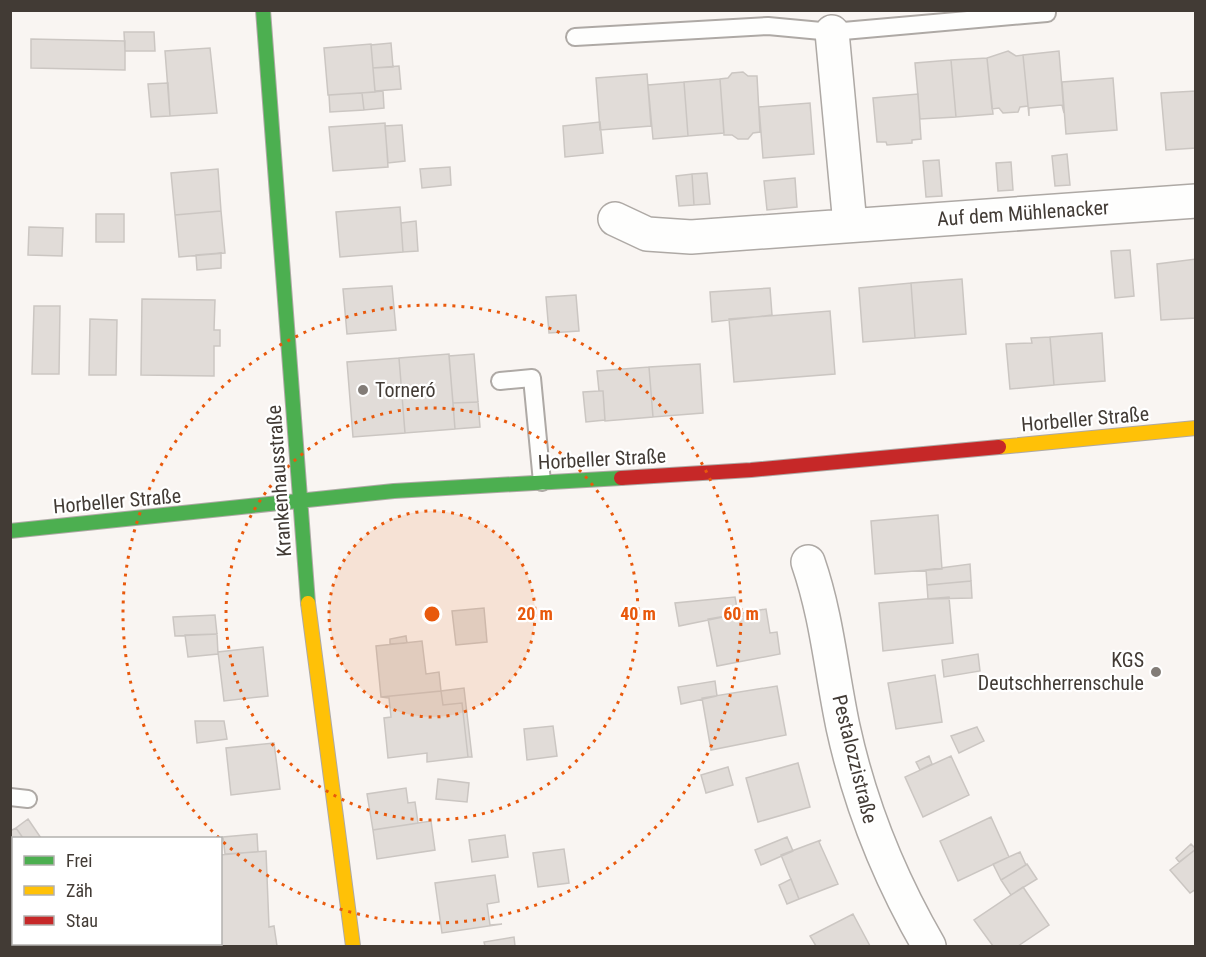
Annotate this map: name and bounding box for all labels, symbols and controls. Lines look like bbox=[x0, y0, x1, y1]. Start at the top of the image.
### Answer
street label: Auf dem Mühlenacker bbox=[936, 195, 1110, 231]
place label: Torneró bbox=[375, 378, 436, 402]
marker: Torneró bbox=[356, 383, 370, 397]
street label: Horbeller Straße bbox=[1020, 401, 1150, 437]
street label: Krankenhausstraße bbox=[262, 404, 296, 558]
street label: Horbeller Straße bbox=[537, 444, 667, 474]
street label: Horbeller Straße bbox=[52, 483, 182, 519]
text: 20 m bbox=[517, 603, 553, 624]
text: 40 m bbox=[620, 603, 656, 624]
text: 60 m bbox=[723, 603, 759, 624]
centre of rings bbox=[422, 604, 442, 624]
place label: KGS Deutschherrenschule bbox=[978, 648, 1144, 695]
marker: KGS Deutschherrenschule bbox=[1149, 665, 1163, 679]
street label: Pestalozzistraße bbox=[827, 692, 883, 826]
legend bbox=[12, 837, 222, 945]
text: Frei bbox=[66, 850, 92, 871]
text: Zäh bbox=[66, 880, 93, 901]
text: Stau bbox=[66, 910, 98, 931]

